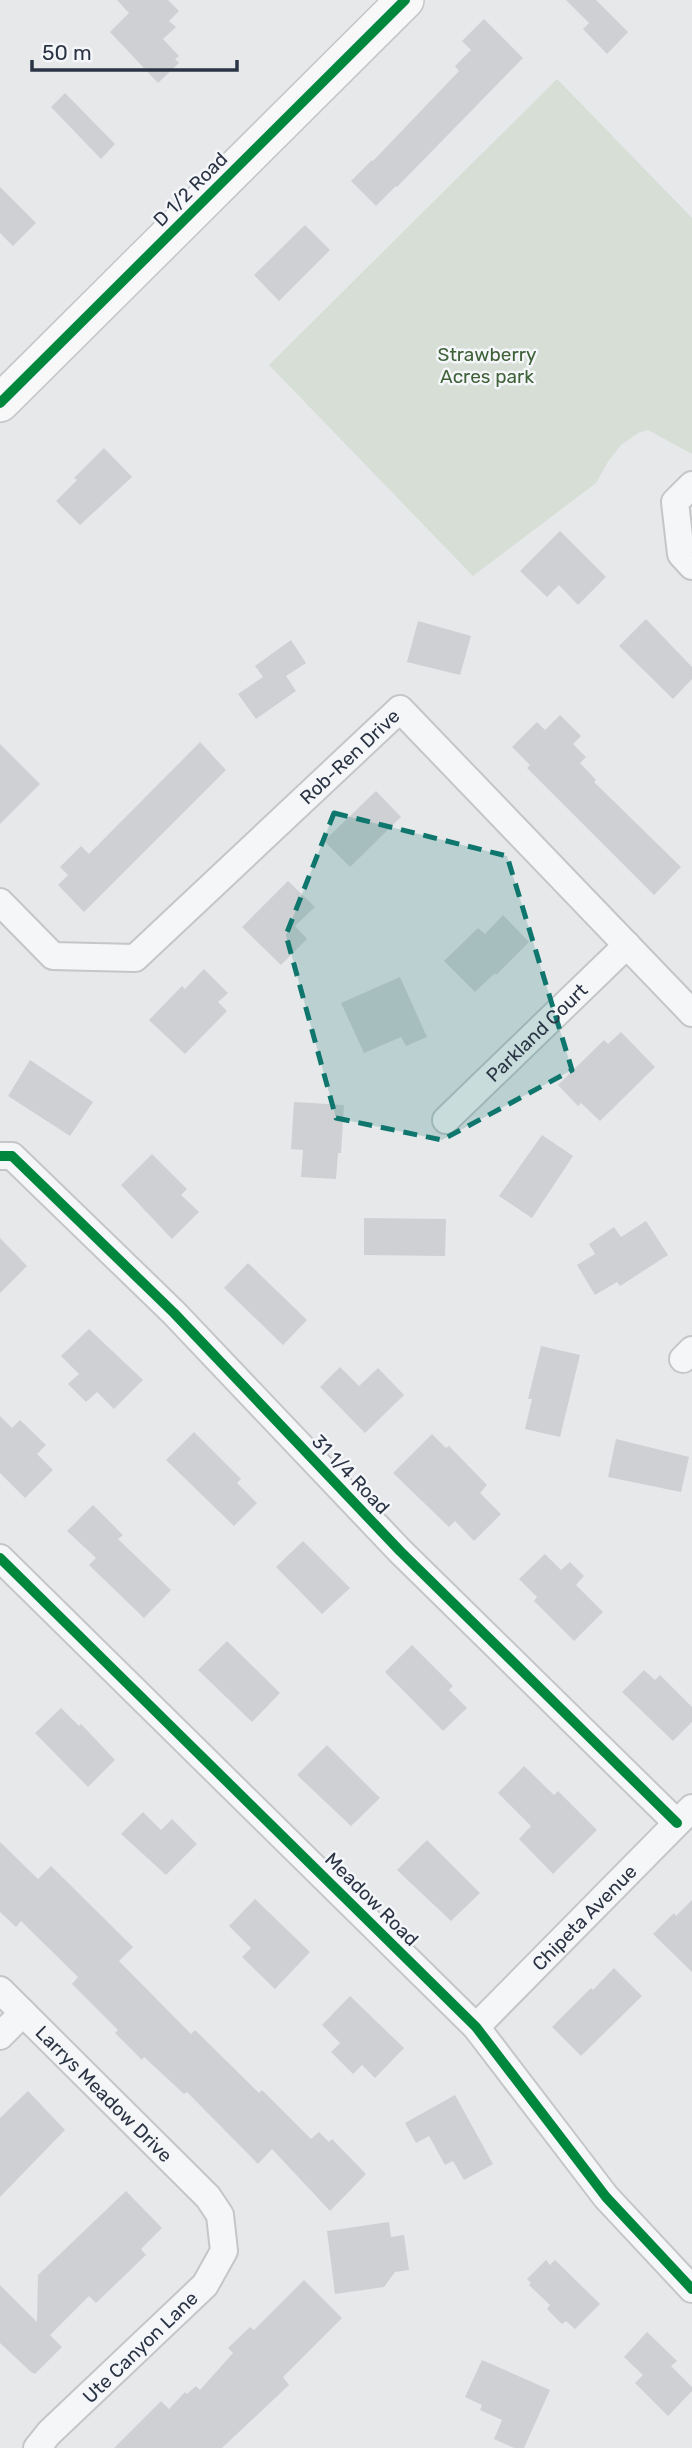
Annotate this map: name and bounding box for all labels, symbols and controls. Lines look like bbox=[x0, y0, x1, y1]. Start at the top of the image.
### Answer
scale bar bbox=[32, 28, 236, 72]
text: 50 m bbox=[42, 40, 92, 65]
street label: D 1/2 Road bbox=[148, 147, 232, 231]
park label: Strawberry Acres park bbox=[438, 343, 536, 388]
street label: Rob-Ren Drive bbox=[295, 704, 405, 809]
street label: Parkland Court bbox=[482, 978, 593, 1087]
street label: 31 1/4 Road bbox=[307, 1430, 394, 1519]
street label: Meadow Road bbox=[320, 1848, 423, 1951]
street label: Chipeta Avenue bbox=[527, 1860, 642, 1975]
street label: Larrys Meadow Drive bbox=[31, 2021, 177, 2167]
street label: Ute Canyon Lane bbox=[78, 2287, 203, 2408]

